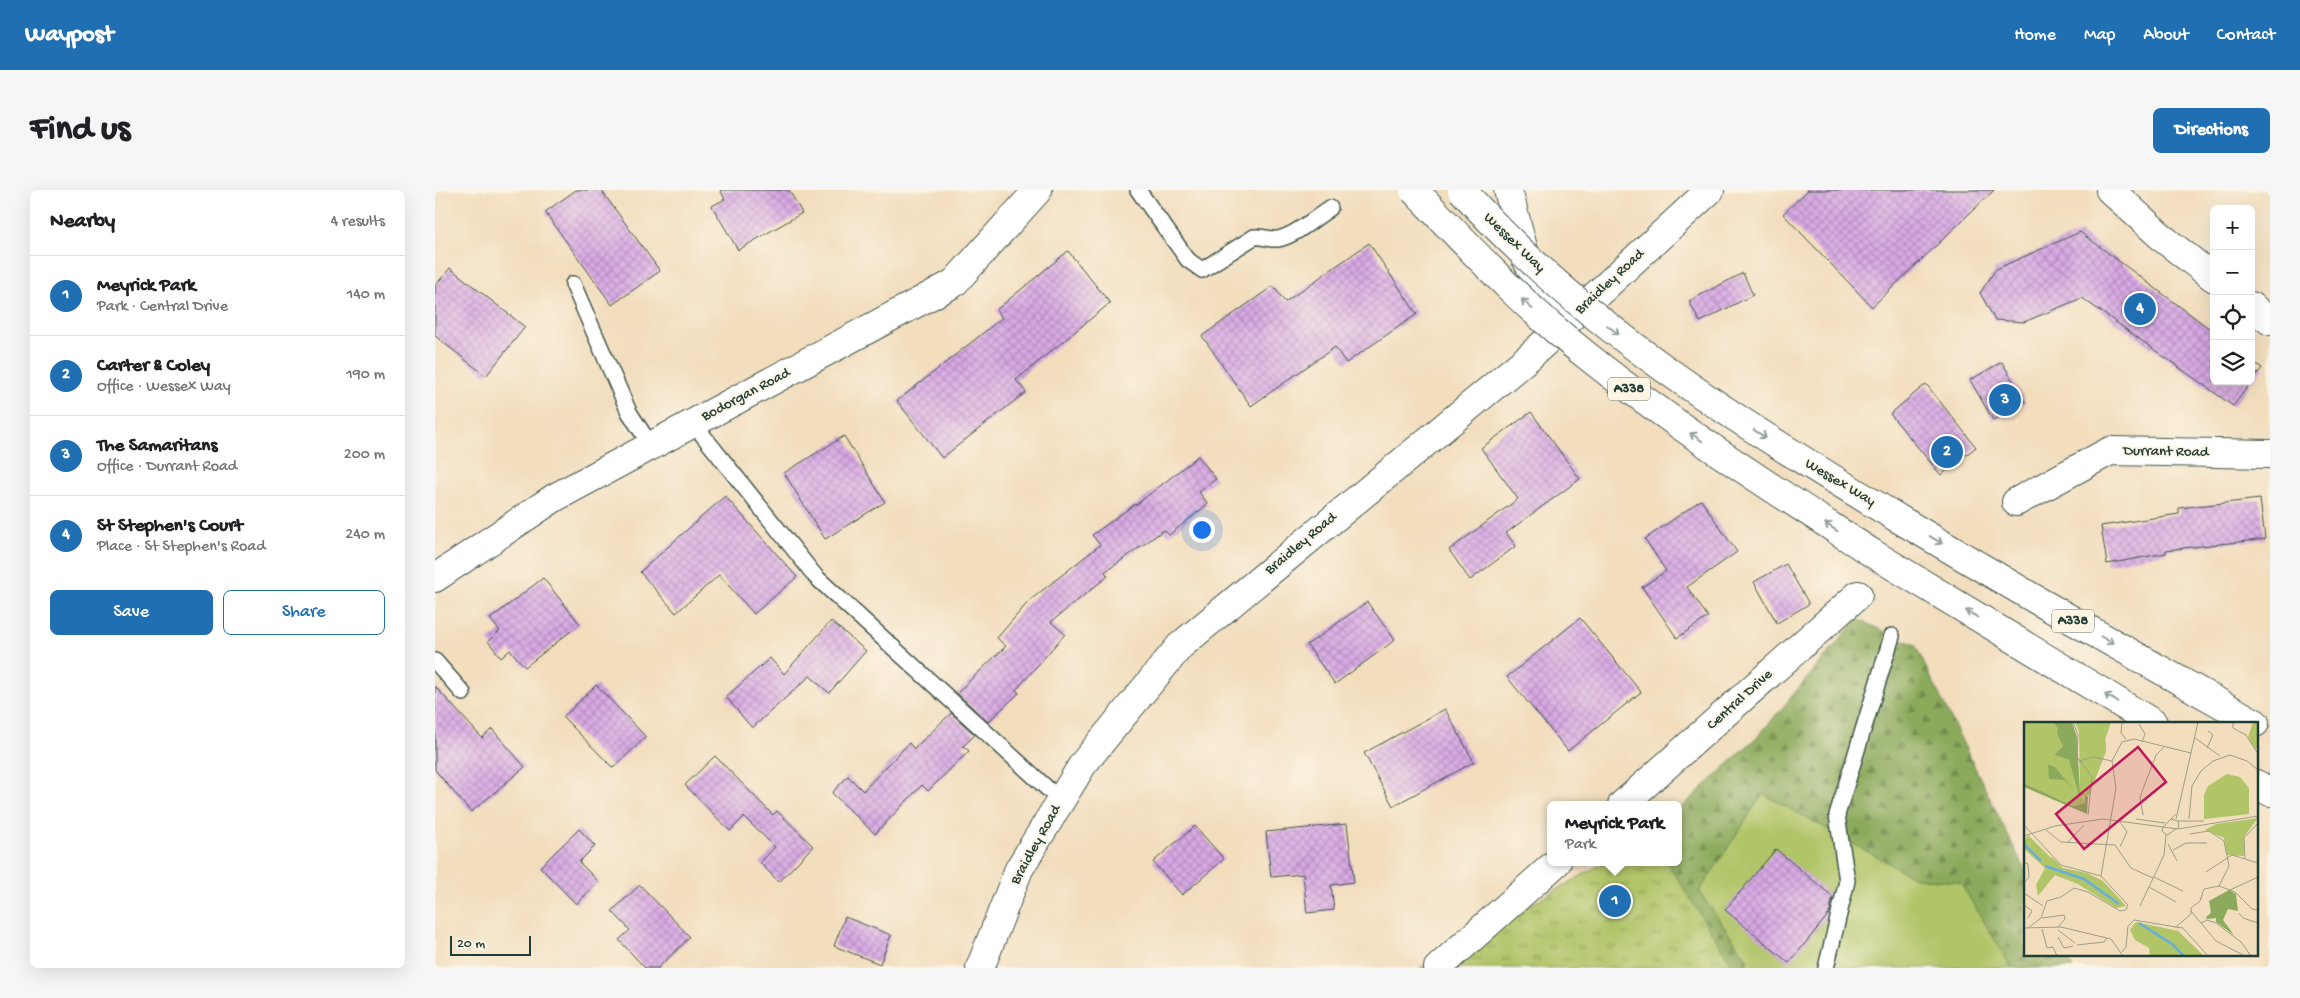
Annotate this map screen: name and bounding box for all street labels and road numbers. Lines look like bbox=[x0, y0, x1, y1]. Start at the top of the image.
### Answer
street label: Wessex Way bbox=[1479, 209, 1549, 277]
street label: Braidley Road bbox=[1571, 245, 1649, 319]
street label: Bodorgan Road bbox=[698, 364, 794, 426]
road number: A338 bbox=[1608, 378, 1650, 400]
street label: Durrant Road bbox=[2122, 442, 2210, 462]
street label: Wessex Way bbox=[1801, 455, 1879, 511]
street label: Braidley Road bbox=[1261, 508, 1341, 580]
road number: A338 bbox=[2052, 610, 2094, 632]
street label: Central Drive bbox=[1703, 666, 1777, 734]
street label: Braidley Road bbox=[1006, 801, 1066, 889]

